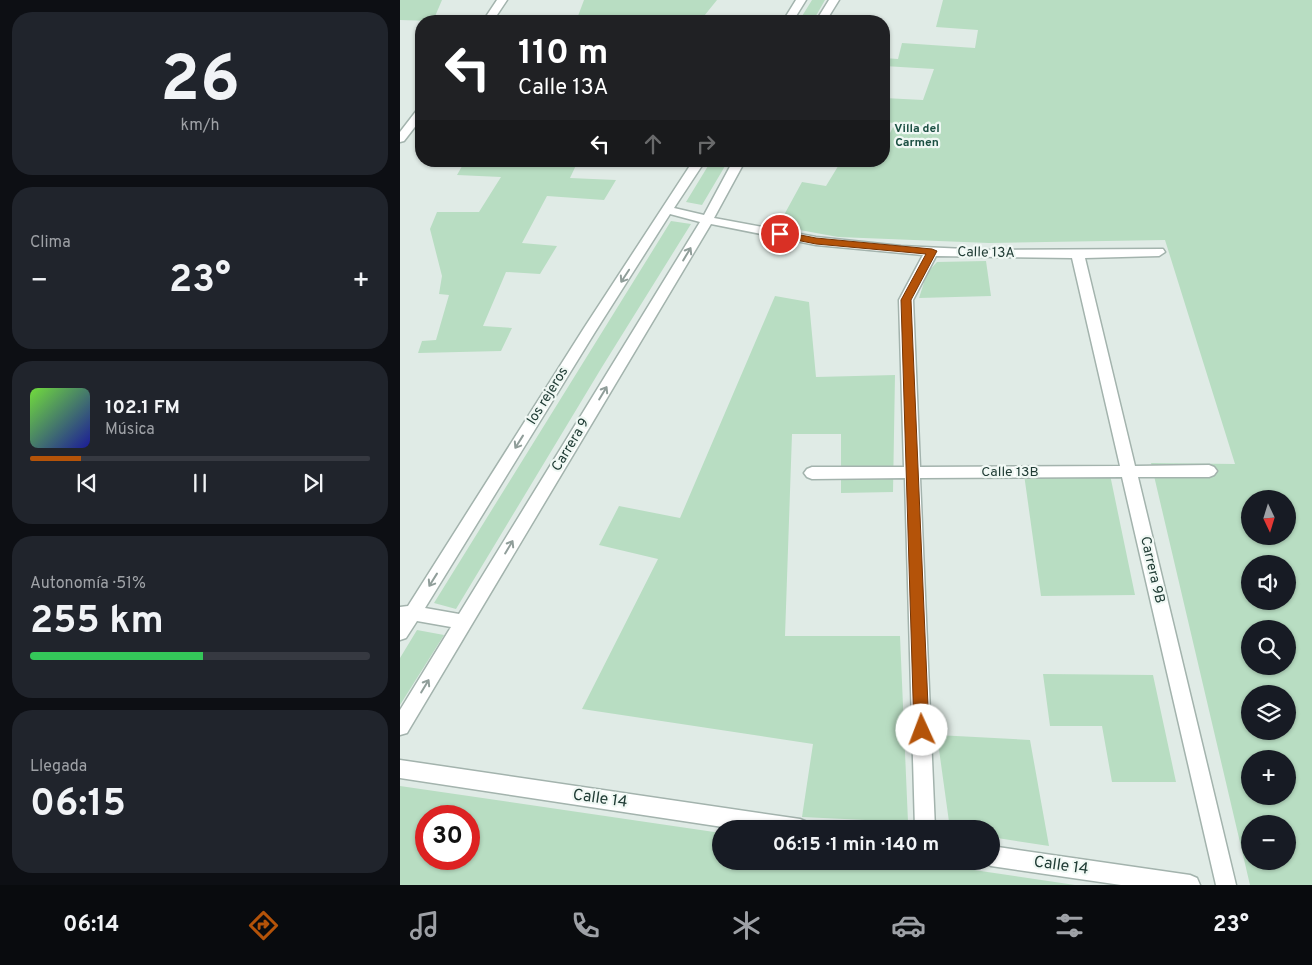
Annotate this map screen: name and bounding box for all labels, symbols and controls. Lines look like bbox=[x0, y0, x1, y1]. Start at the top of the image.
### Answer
text: 110 m bbox=[518, 32, 608, 76]
icon: left bbox=[435, 35, 500, 100]
text: 26 bbox=[160, 42, 240, 124]
text: Calle 13A bbox=[518, 75, 609, 102]
text: km/h bbox=[181, 116, 219, 136]
district label: Villa del Carmen bbox=[894, 121, 940, 151]
icon: left bbox=[586, 130, 614, 158]
icon: ahead bbox=[639, 130, 667, 158]
icon: right bbox=[692, 130, 720, 158]
pin bbox=[759, 213, 801, 255]
icon: arrive bbox=[766, 220, 794, 248]
text: Clima bbox=[30, 233, 71, 253]
street label: Calle 13A bbox=[957, 244, 1015, 262]
one-way arrow bbox=[682, 247, 692, 261]
text: 23° bbox=[169, 257, 231, 306]
text: − bbox=[30, 264, 48, 300]
text: + bbox=[352, 264, 370, 300]
one-way arrow bbox=[620, 268, 630, 282]
street label: los rejeros bbox=[524, 364, 572, 428]
one-way arrow bbox=[598, 386, 608, 400]
text: 102.1 FM bbox=[105, 396, 180, 420]
street label: Carrera 9 bbox=[549, 415, 593, 475]
text: Música bbox=[105, 420, 155, 440]
one-way arrow bbox=[514, 435, 524, 449]
street label: Calle 13B bbox=[981, 464, 1039, 481]
icon: previous bbox=[73, 469, 101, 497]
icon: pause bbox=[186, 469, 214, 497]
icon: next bbox=[299, 469, 327, 497]
north arrow bbox=[1241, 490, 1296, 545]
map controls bbox=[1241, 490, 1296, 870]
street label: Carrera 9B bbox=[1136, 535, 1168, 605]
one-way arrow bbox=[505, 540, 515, 554]
button: sound bbox=[1241, 555, 1296, 610]
one-way arrow bbox=[428, 573, 438, 587]
text: Autonomía · 51% bbox=[30, 574, 146, 594]
text: 255 km bbox=[30, 598, 164, 647]
button: search bbox=[1241, 620, 1296, 675]
one-way arrow bbox=[421, 679, 431, 693]
button: layers bbox=[1241, 685, 1296, 740]
position arrow bbox=[895, 703, 947, 755]
button: + bbox=[1241, 750, 1296, 805]
text: Llegada bbox=[30, 757, 87, 777]
text: 06:15 bbox=[30, 781, 126, 830]
street label: Calle 14 bbox=[571, 785, 629, 813]
speed limit sign: 30 bbox=[415, 805, 480, 870]
button: − bbox=[1241, 815, 1296, 870]
text: 06:15 · 1 min · 140 m bbox=[773, 833, 939, 857]
street label: Calle 14 bbox=[1032, 852, 1090, 880]
icon: directions bbox=[246, 908, 281, 943]
icon: music bbox=[407, 908, 442, 943]
icon: phone bbox=[568, 908, 603, 943]
icon: climate bbox=[729, 908, 764, 943]
icon: car bbox=[891, 908, 926, 943]
icon: filters bbox=[1052, 908, 1087, 943]
text: 06:14 bbox=[63, 912, 119, 939]
text: 23° bbox=[1213, 912, 1249, 939]

